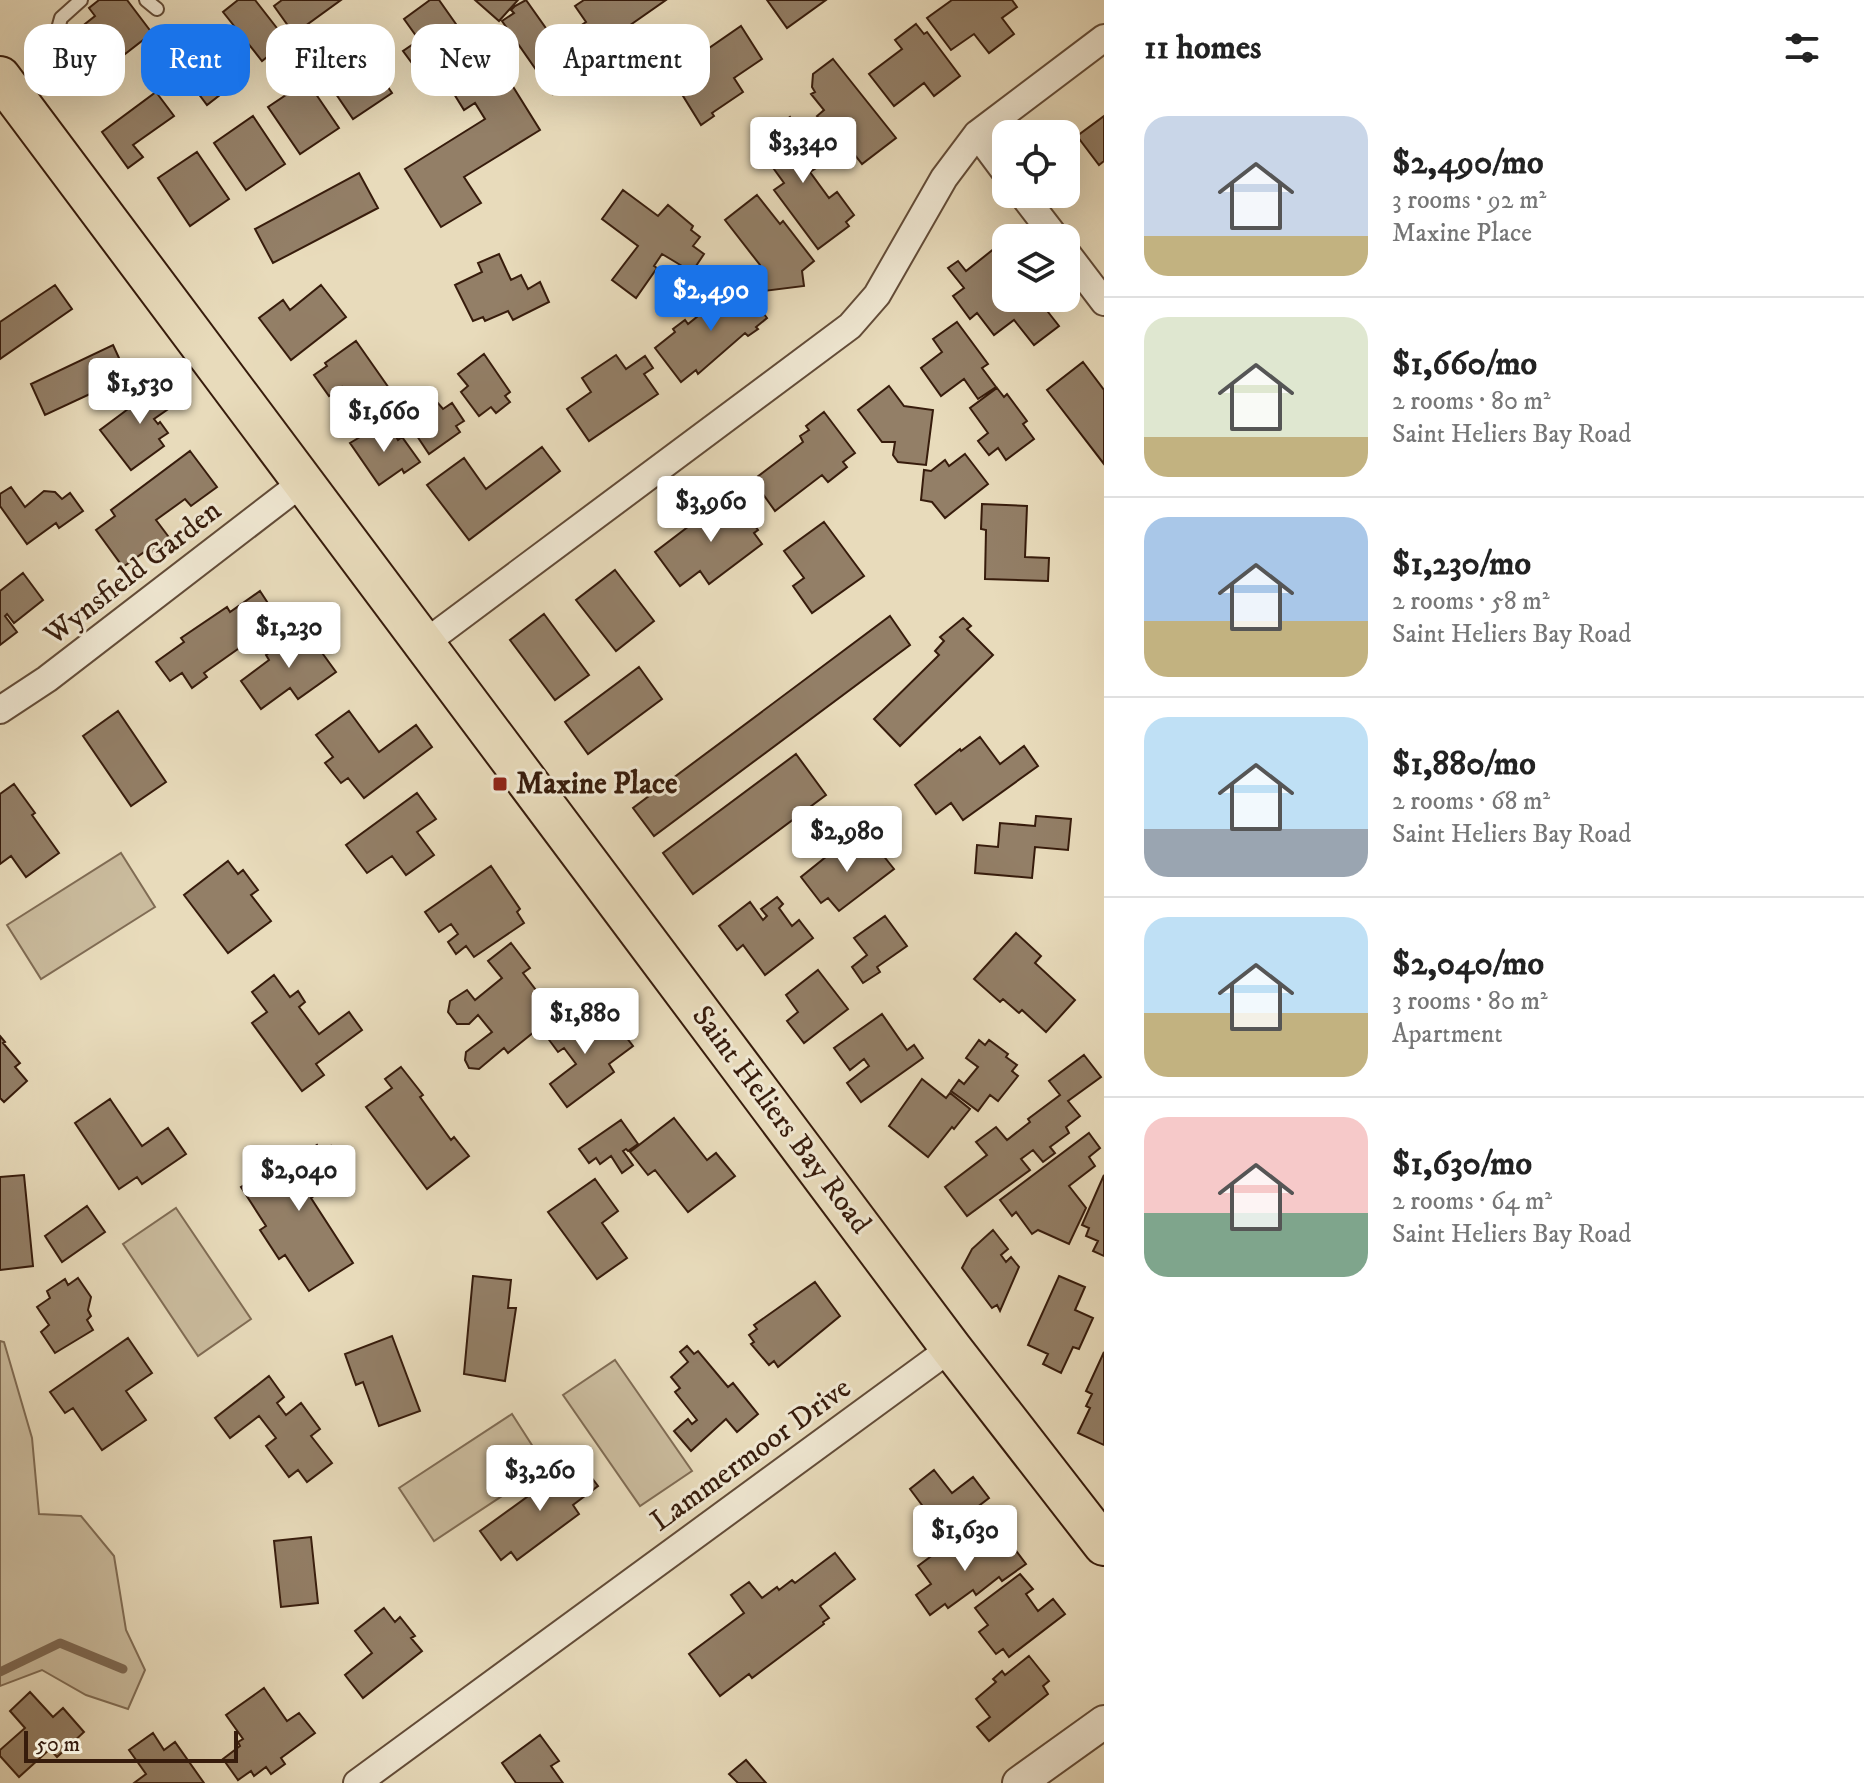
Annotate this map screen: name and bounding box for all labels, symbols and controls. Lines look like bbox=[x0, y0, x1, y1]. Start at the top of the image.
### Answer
chip: Buy bbox=[24, 24, 125, 96]
chip: Rent bbox=[141, 24, 250, 96]
chip: Filters bbox=[266, 24, 395, 96]
chip: New bbox=[411, 24, 519, 96]
chip: Apartment bbox=[535, 24, 710, 96]
icon: filters bbox=[1780, 26, 1824, 70]
text: 11 homes bbox=[1144, 27, 1261, 69]
pin: $3,340 bbox=[738, 117, 868, 185]
map controls bbox=[992, 120, 1080, 312]
button: locate bbox=[992, 120, 1080, 208]
text: $3,340 bbox=[768, 126, 838, 159]
text: $2,490/mo bbox=[1392, 142, 1543, 184]
icon: home bbox=[1208, 148, 1304, 244]
text: 3 rooms · 92 m² bbox=[1392, 184, 1546, 217]
text: Maxine Place bbox=[1392, 217, 1532, 250]
button: layers bbox=[992, 224, 1080, 312]
pin: $2,490 bbox=[646, 265, 776, 333]
text: $2,490 bbox=[673, 274, 749, 307]
text: $1,660/mo bbox=[1392, 343, 1537, 385]
icon: home bbox=[1208, 349, 1304, 445]
pin: $1,530 bbox=[75, 358, 205, 426]
text: $1,530 bbox=[107, 367, 173, 400]
text: 2 rooms · 80 m² bbox=[1392, 385, 1551, 418]
pin: $1,660 bbox=[319, 386, 449, 454]
text: $1,660 bbox=[348, 395, 420, 428]
text: Saint Heliers Bay Road bbox=[1392, 418, 1631, 451]
pin: $3,960 bbox=[646, 476, 776, 544]
text: $3,960 bbox=[675, 485, 747, 518]
street label: Wynsfield Garden bbox=[36, 492, 229, 654]
text: $1,230/mo bbox=[1392, 543, 1531, 585]
icon: home bbox=[1208, 549, 1304, 645]
text: 2 rooms · 58 m² bbox=[1392, 585, 1550, 618]
pin: $1,230 bbox=[224, 602, 354, 670]
text: $1,230 bbox=[255, 611, 323, 644]
text: Saint Heliers Bay Road bbox=[1392, 618, 1631, 651]
text: $1,880/mo bbox=[1392, 743, 1536, 785]
icon: home bbox=[1208, 749, 1304, 845]
place label: Maxine Place bbox=[516, 766, 678, 803]
marker: Maxine Place bbox=[491, 775, 509, 793]
text: 2 rooms · 68 m² bbox=[1392, 785, 1550, 818]
pin: $2,980 bbox=[782, 806, 912, 874]
text: $2,980 bbox=[810, 815, 884, 848]
text: Saint Heliers Bay Road bbox=[1392, 818, 1631, 851]
text: $2,040/mo bbox=[1392, 943, 1544, 985]
icon: home bbox=[1208, 949, 1304, 1045]
text: 3 rooms · 80 m² bbox=[1392, 985, 1548, 1018]
pin: $1,880 bbox=[520, 988, 650, 1056]
text: $1,880 bbox=[550, 997, 620, 1030]
street label: Saint Heliers Bay Road bbox=[683, 999, 879, 1241]
text: Apartment bbox=[1392, 1018, 1503, 1051]
text: $1,630/mo bbox=[1392, 1143, 1532, 1185]
pin: $2,040 bbox=[234, 1145, 364, 1213]
icon: home bbox=[1208, 1149, 1304, 1245]
text: $2,040 bbox=[260, 1154, 338, 1187]
text: 2 rooms · 64 m² bbox=[1392, 1185, 1552, 1218]
text: Saint Heliers Bay Road bbox=[1392, 1218, 1631, 1251]
street label: Lammermoor Drive bbox=[644, 1370, 858, 1540]
pin: $3,260 bbox=[475, 1445, 605, 1513]
text: $3,260 bbox=[504, 1454, 576, 1487]
pin: $1,630 bbox=[900, 1505, 1030, 1573]
text: $1,630 bbox=[931, 1514, 999, 1547]
scale bar bbox=[24, 1727, 238, 1763]
text: 50 m bbox=[36, 1731, 80, 1758]

